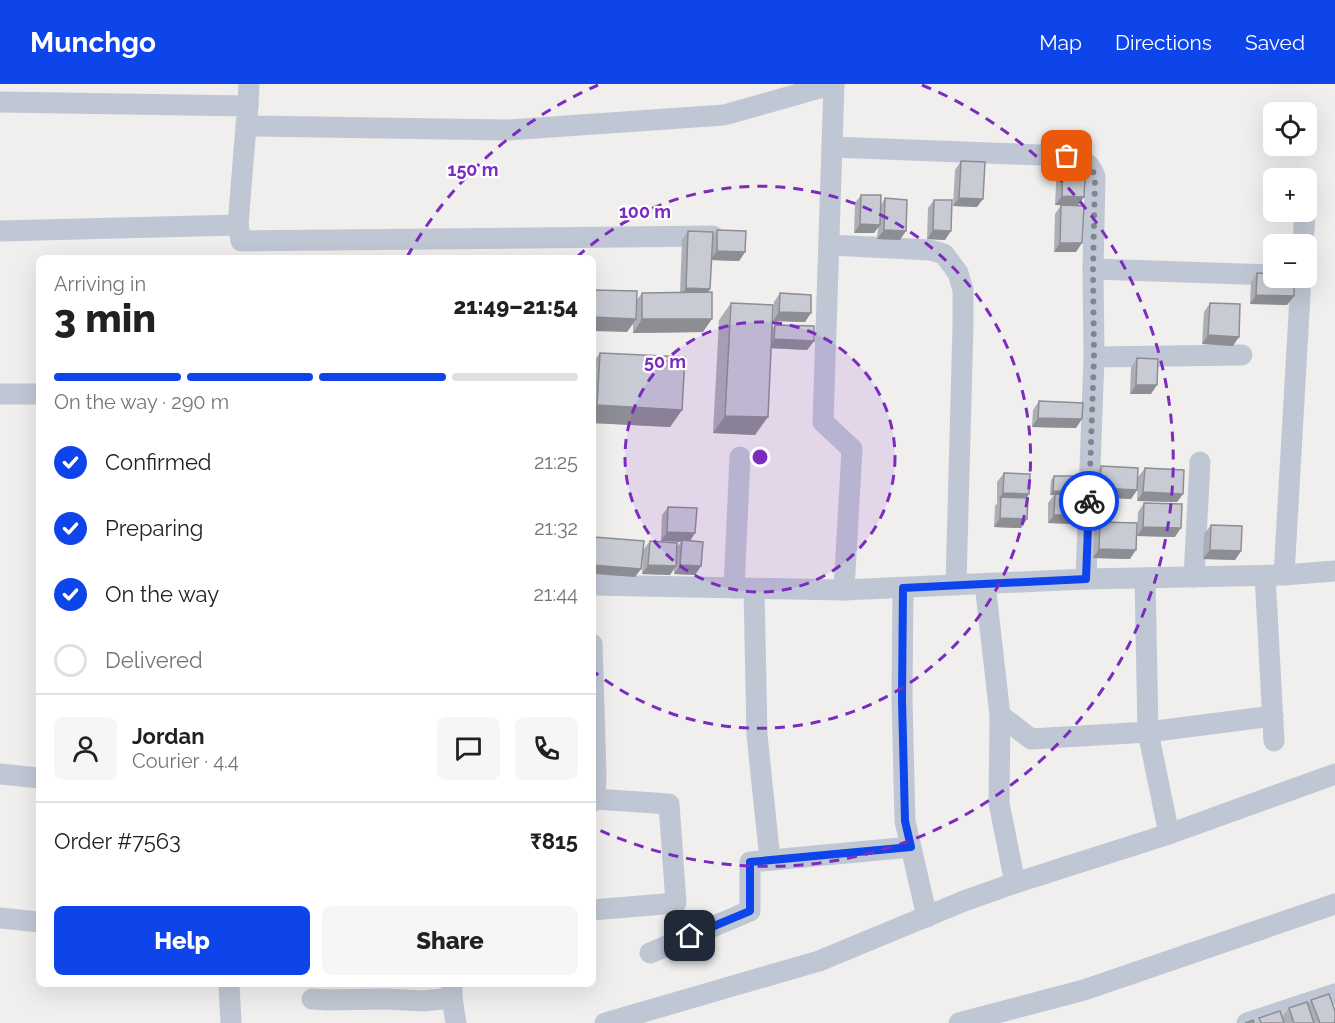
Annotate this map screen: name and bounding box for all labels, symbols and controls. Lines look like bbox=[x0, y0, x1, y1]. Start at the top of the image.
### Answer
text: Munchgo bbox=[30, 26, 156, 59]
text: Map bbox=[1039, 30, 1082, 55]
text: Directions bbox=[1115, 30, 1212, 55]
text: Saved bbox=[1245, 30, 1305, 55]
map controls bbox=[1263, 102, 1317, 288]
button: locate bbox=[1263, 102, 1317, 156]
pin bbox=[1041, 130, 1092, 181]
icon: bag bbox=[1050, 139, 1083, 172]
text: 150 m bbox=[448, 159, 499, 180]
button: + bbox=[1263, 168, 1317, 222]
text: 100 m bbox=[619, 201, 671, 222]
button: − bbox=[1263, 234, 1317, 288]
text: Arriving in bbox=[54, 272, 146, 296]
text: 21:49–21:54 bbox=[453, 293, 578, 319]
text: 3 min bbox=[54, 295, 156, 341]
text: 50 m bbox=[644, 351, 686, 372]
text: On the way · 290 m bbox=[54, 390, 229, 414]
icon: check bbox=[54, 446, 87, 479]
centre of rings bbox=[750, 447, 770, 467]
text: Confirmed bbox=[105, 449, 212, 475]
text: 21:25 bbox=[534, 450, 578, 474]
courier bbox=[1059, 471, 1119, 531]
icon: bike bbox=[1073, 485, 1106, 518]
icon: check bbox=[54, 512, 87, 545]
text: Preparing bbox=[105, 515, 203, 541]
text: 21:32 bbox=[534, 516, 578, 540]
icon: check bbox=[54, 578, 87, 611]
text: On the way bbox=[105, 581, 219, 607]
text: 21:44 bbox=[533, 582, 578, 606]
text: Delivered bbox=[105, 647, 203, 673]
button: person bbox=[54, 717, 117, 780]
button: chat bbox=[437, 717, 500, 780]
button: phone bbox=[515, 717, 578, 780]
text: Jordan bbox=[132, 723, 204, 749]
text: Courier · 4.4 bbox=[132, 749, 239, 773]
text: Order #7563 bbox=[54, 828, 181, 854]
text: ₹815 bbox=[530, 828, 578, 854]
button: Help bbox=[54, 906, 310, 975]
button: Share bbox=[322, 906, 578, 975]
pin bbox=[664, 910, 715, 961]
icon: home bbox=[673, 919, 706, 952]

